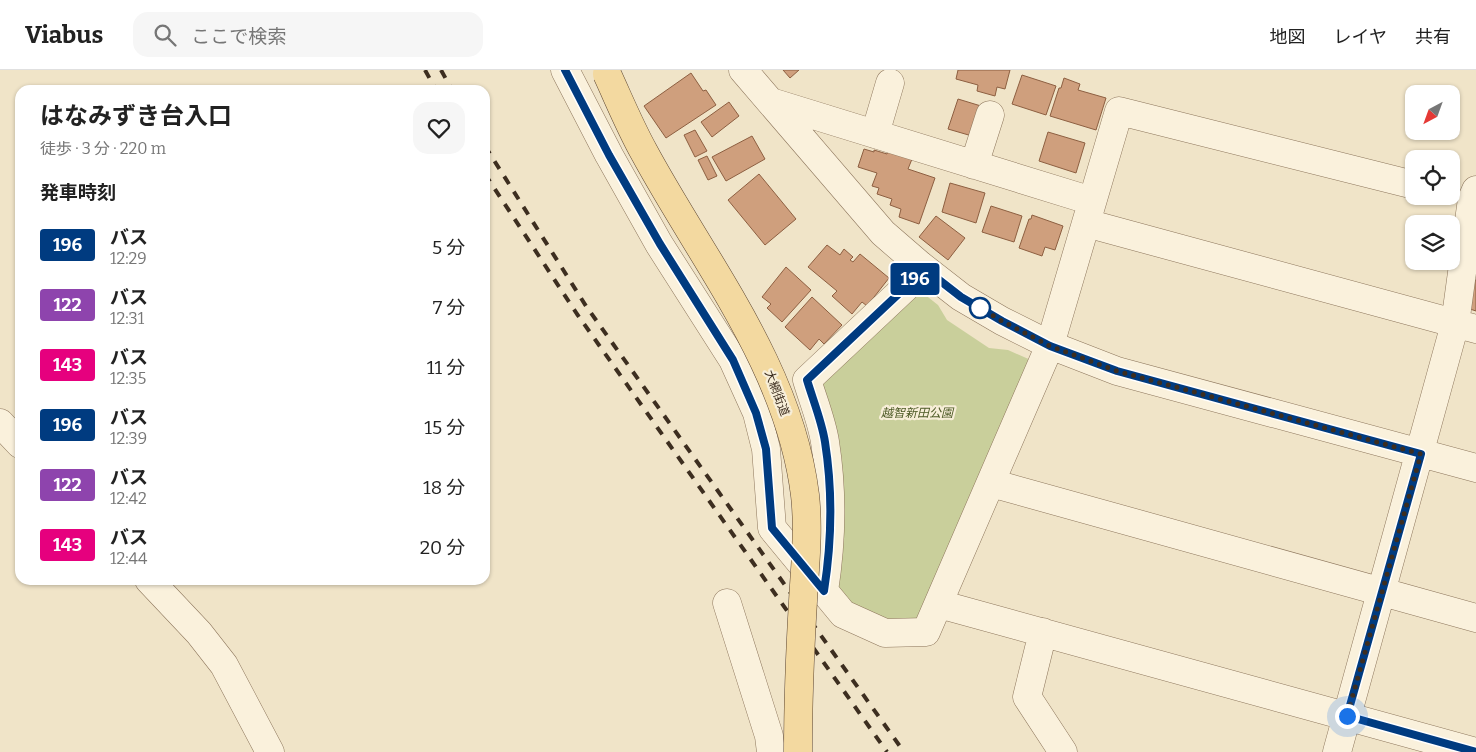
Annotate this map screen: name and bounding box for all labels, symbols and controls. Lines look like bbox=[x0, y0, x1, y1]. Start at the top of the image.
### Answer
search box bbox=[133, 12, 483, 57]
text: Viabus bbox=[25, 21, 103, 49]
icon: search bbox=[151, 21, 179, 49]
text: ここで検索 bbox=[191, 25, 286, 48]
text: 地図 bbox=[1270, 26, 1306, 48]
text: レイヤ bbox=[1334, 26, 1387, 48]
text: 共有 bbox=[1415, 26, 1451, 48]
north arrow bbox=[1405, 85, 1460, 140]
map controls bbox=[1405, 85, 1460, 270]
text: はなみずき台入口 bbox=[40, 102, 232, 130]
button: heart bbox=[413, 102, 465, 154]
text: 徒歩 · 3 分 · 220 m bbox=[40, 139, 166, 158]
button: locate bbox=[1405, 150, 1460, 205]
text: 発車時刻 bbox=[40, 181, 116, 204]
button: layers bbox=[1405, 215, 1460, 270]
text: バス bbox=[110, 226, 148, 249]
text: 196 bbox=[53, 234, 82, 256]
text: 5 分 bbox=[432, 236, 465, 259]
text: 12:29 bbox=[110, 249, 147, 268]
line badge: 196 bbox=[886, 263, 944, 295]
text: 196 bbox=[900, 268, 930, 290]
text: バス bbox=[110, 286, 148, 309]
text: 122 bbox=[53, 294, 82, 316]
text: 7 分 bbox=[433, 296, 465, 319]
unlabelled marker bbox=[969, 297, 991, 319]
text: 12:31 bbox=[110, 309, 144, 328]
text: バス bbox=[110, 346, 148, 369]
text: 143 bbox=[53, 354, 82, 376]
text: 11 分 bbox=[427, 356, 465, 379]
street label: 大網街道 bbox=[762, 368, 792, 418]
text: 12:35 bbox=[110, 369, 146, 388]
text: バス bbox=[110, 406, 148, 429]
park label: 越智新田公園 bbox=[881, 406, 955, 420]
text: 196 bbox=[53, 414, 82, 436]
text: 15 分 bbox=[424, 416, 465, 439]
text: 12:39 bbox=[110, 429, 147, 448]
text: バス bbox=[110, 466, 148, 489]
text: 122 bbox=[53, 474, 82, 496]
text: 18 分 bbox=[423, 476, 465, 499]
text: 12:42 bbox=[110, 489, 147, 508]
text: バス bbox=[110, 526, 148, 549]
text: 143 bbox=[53, 534, 82, 556]
text: 20 分 bbox=[420, 536, 465, 559]
text: 12:44 bbox=[110, 549, 147, 568]
your location bbox=[1335, 704, 1360, 729]

